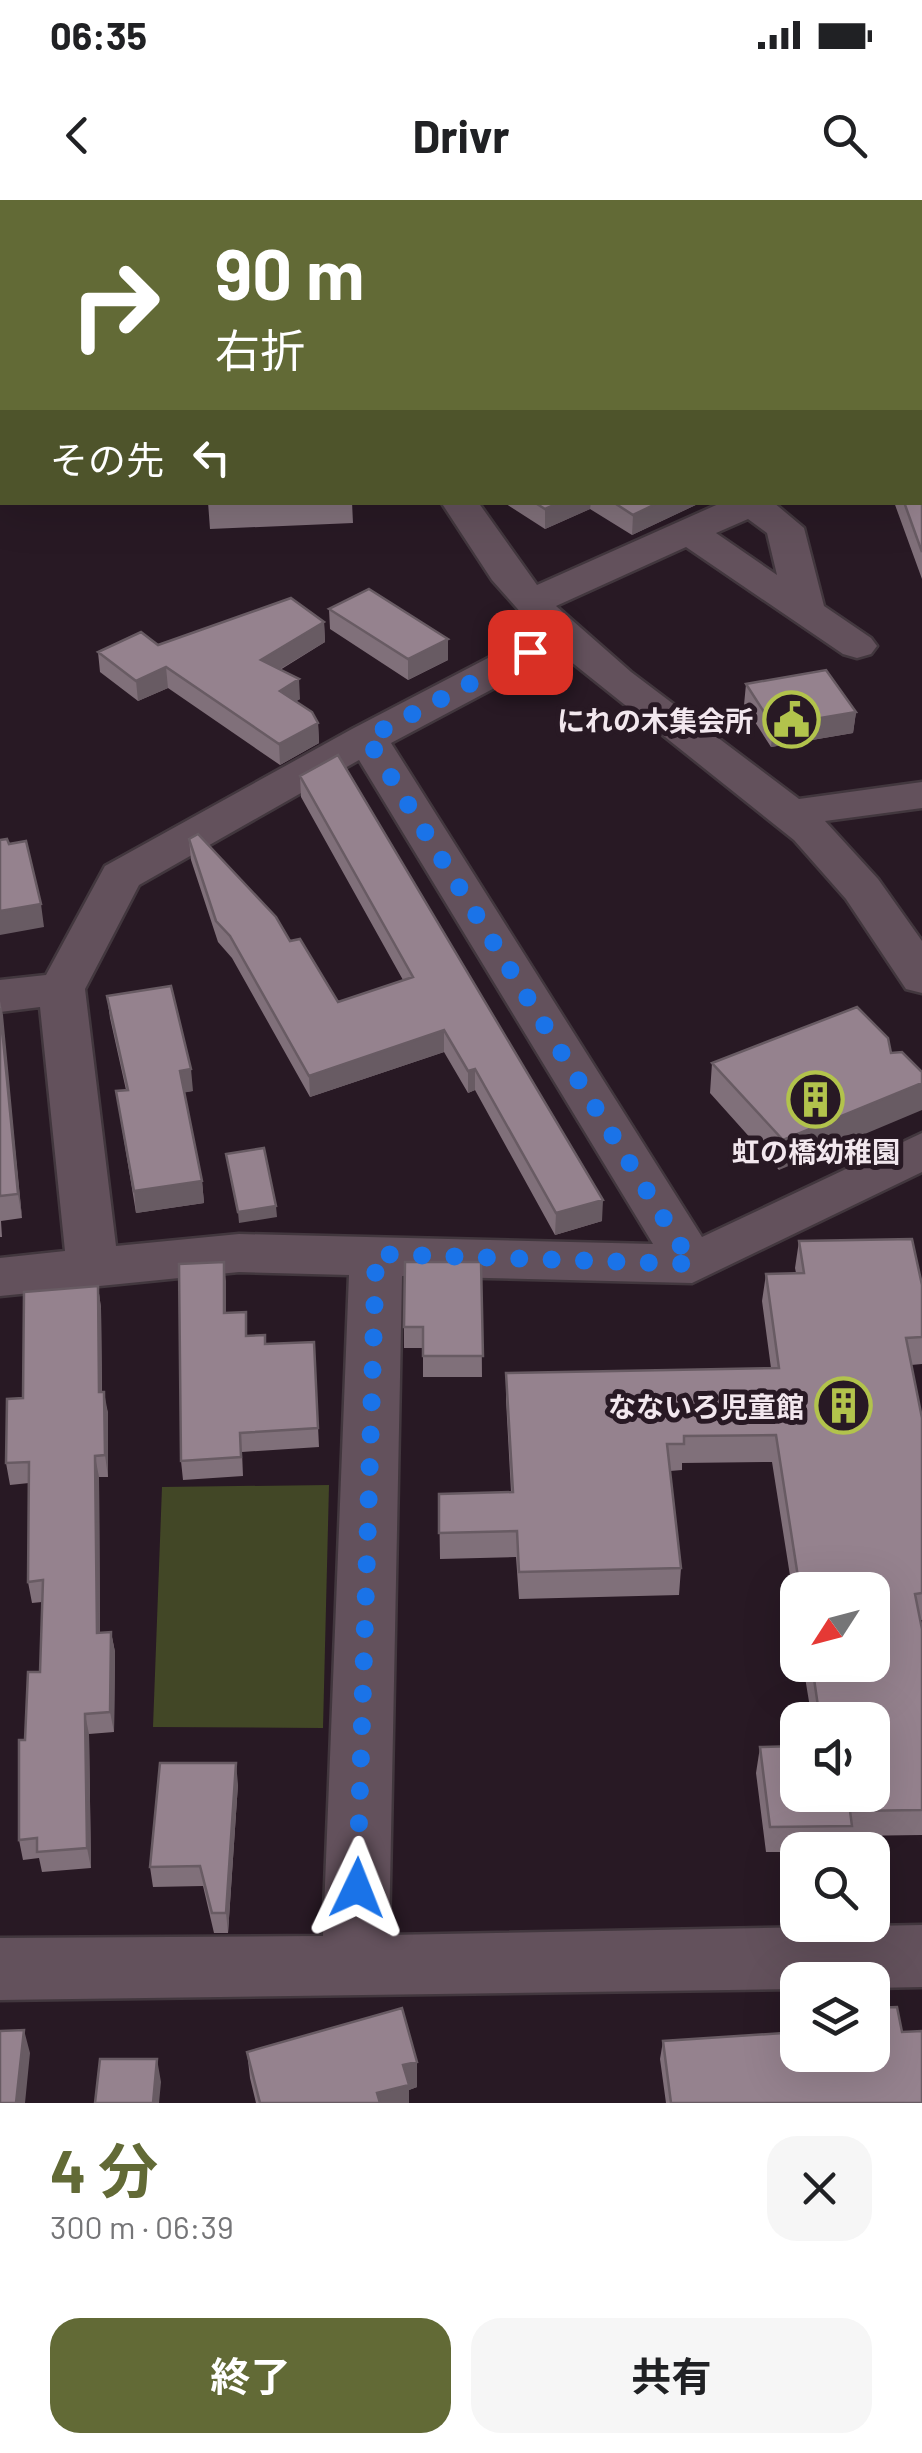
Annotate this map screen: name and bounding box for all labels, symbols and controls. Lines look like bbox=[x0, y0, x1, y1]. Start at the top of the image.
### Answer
text: 06:35 bbox=[50, 12, 147, 58]
icon: back bbox=[50, 108, 105, 163]
text: Drivr bbox=[412, 108, 510, 162]
icon: search bbox=[817, 108, 872, 163]
text: 90 m bbox=[215, 230, 365, 314]
icon: right bbox=[50, 240, 180, 370]
text: 右折 bbox=[215, 322, 305, 376]
icon: left bbox=[184, 430, 239, 485]
text: その先 bbox=[50, 436, 164, 482]
pin bbox=[488, 610, 573, 695]
icon: arrive bbox=[503, 625, 558, 680]
public building icon: にれの木集会所 bbox=[762, 690, 822, 750]
place label: にれの木集会所 bbox=[557, 703, 753, 737]
building icon: 虹の橋幼稚園 bbox=[786, 1070, 846, 1130]
place label: 虹の橋幼稚園 bbox=[732, 1134, 900, 1168]
building icon: なないろ児童館 bbox=[813, 1376, 873, 1436]
place label: なないろ児童館 bbox=[608, 1389, 804, 1423]
north arrow bbox=[780, 1572, 890, 1682]
map controls bbox=[780, 1572, 890, 2072]
button: sound bbox=[780, 1702, 890, 1812]
button: search bbox=[780, 1832, 890, 1942]
position arrow bbox=[305, 1836, 409, 1940]
button: layers bbox=[780, 1962, 890, 2072]
text: 4 分 bbox=[50, 2133, 158, 2205]
button: close bbox=[767, 2136, 872, 2241]
text: 300 m · 06:39 bbox=[50, 2207, 234, 2245]
button: 終了 bbox=[50, 2318, 451, 2433]
button: 共有 bbox=[471, 2318, 872, 2433]

